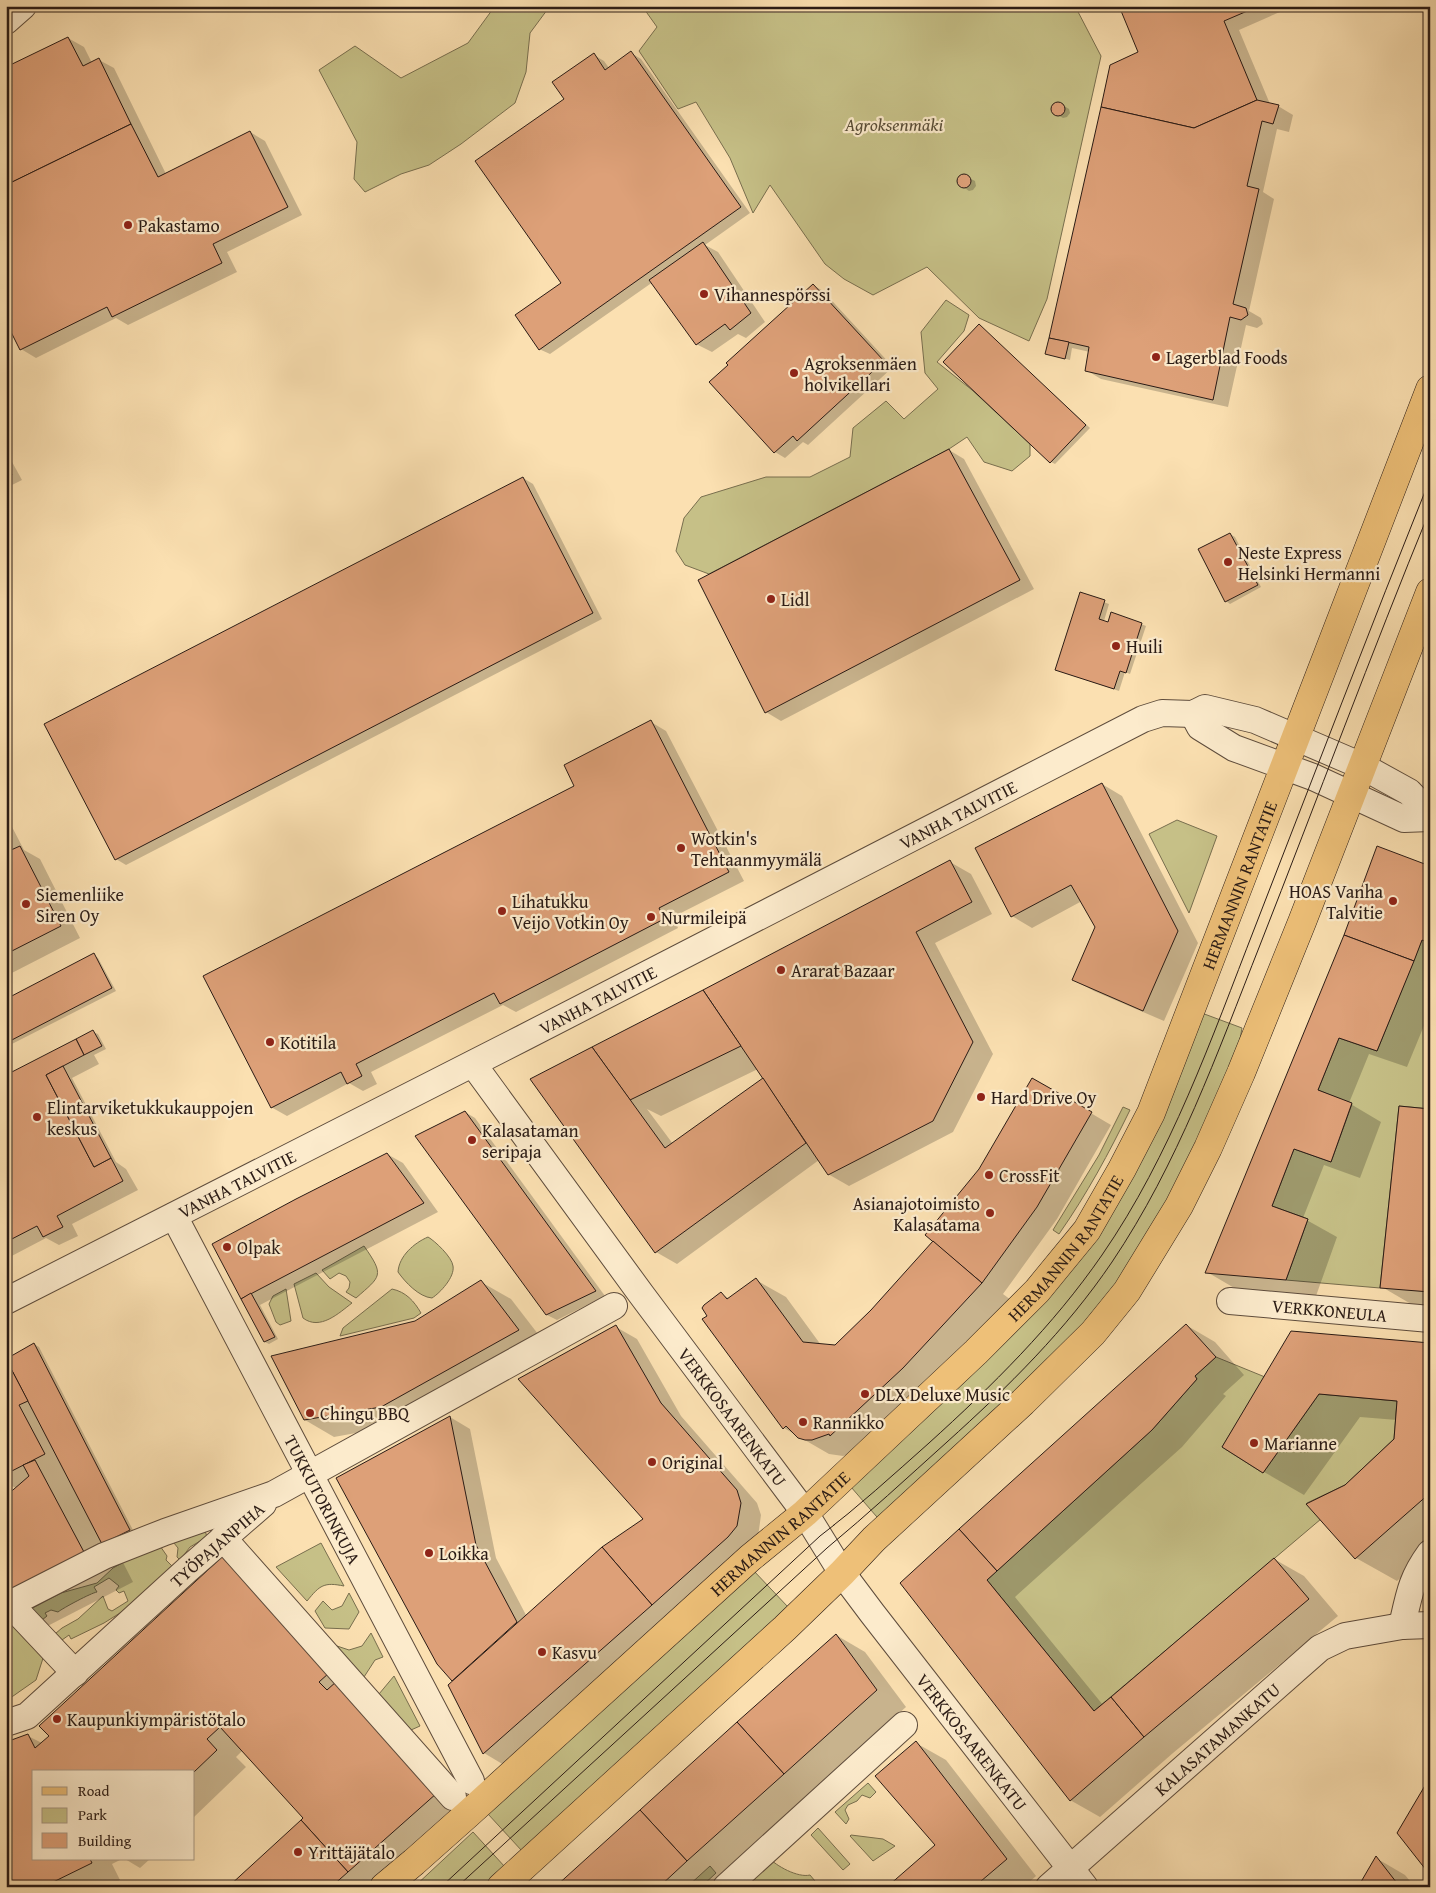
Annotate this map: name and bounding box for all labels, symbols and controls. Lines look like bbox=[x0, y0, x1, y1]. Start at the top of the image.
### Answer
park label: Agroksenmäki bbox=[844, 111, 943, 138]
place label: Pakastamo bbox=[138, 212, 220, 239]
marker: Pakastamo bbox=[122, 219, 134, 231]
place label: Vihannespörssi bbox=[714, 281, 831, 308]
marker: Vihannespörssi bbox=[698, 288, 710, 300]
place label: Lagerblad Foods bbox=[1166, 344, 1288, 371]
place label: Agroksenmäen holvikellari bbox=[804, 350, 917, 398]
marker: Lagerblad Foods bbox=[1150, 351, 1162, 363]
marker: Agroksenmäen holvikellari bbox=[788, 367, 800, 379]
place label: Neste Express Helsinki Hermanni bbox=[1238, 539, 1380, 587]
marker: Neste Express Helsinki Hermanni bbox=[1222, 556, 1234, 568]
place label: Lidl bbox=[781, 586, 810, 613]
marker: Lidl bbox=[765, 593, 777, 605]
place label: Huili bbox=[1126, 633, 1163, 660]
marker: Huili bbox=[1110, 640, 1122, 652]
street label: VANHA TALVITIE bbox=[894, 773, 1021, 856]
street label: HERMANNIN RANTATIE bbox=[1194, 797, 1284, 973]
place label: Wotkin's Tehtaanmyymälä bbox=[691, 825, 822, 873]
marker: Wotkin's Tehtaanmyymälä bbox=[675, 842, 687, 854]
place label: HOAS Vanha Talvitie bbox=[1289, 878, 1383, 926]
place label: Siemenliike Siren Oy bbox=[36, 881, 124, 929]
place label: Lihatukku Veijo Votkin Oy bbox=[512, 888, 629, 936]
marker: HOAS Vanha Talvitie bbox=[1387, 895, 1399, 907]
marker: Siemenliike Siren Oy bbox=[20, 898, 32, 910]
place label: Nurmileipä bbox=[661, 904, 747, 931]
marker: Lihatukku Veijo Votkin Oy bbox=[496, 905, 508, 917]
marker: Nurmileipä bbox=[645, 911, 657, 923]
place label: Ararat Bazaar bbox=[791, 957, 895, 984]
street label: VANHA TALVITIE bbox=[534, 958, 661, 1041]
marker: Ararat Bazaar bbox=[775, 964, 787, 976]
place label: Kotitila bbox=[280, 1029, 337, 1056]
marker: Kotitila bbox=[264, 1036, 276, 1048]
place label: Hard Drive Oy bbox=[991, 1084, 1097, 1111]
marker: Hard Drive Oy bbox=[975, 1091, 987, 1103]
place label: Elintarviketukkukauppojen keskus bbox=[47, 1094, 253, 1142]
marker: Elintarviketukkukauppojen keskus bbox=[31, 1111, 43, 1123]
place label: Kalasataman seripaja bbox=[482, 1117, 579, 1165]
marker: Kalasataman seripaja bbox=[466, 1134, 478, 1146]
street label: VANHA TALVITIE bbox=[173, 1142, 300, 1225]
place label: CrossFit bbox=[999, 1162, 1060, 1189]
marker: CrossFit bbox=[983, 1169, 995, 1181]
street label: HERMANNIN RANTATIE bbox=[1001, 1169, 1130, 1327]
place label: Asianajotoimisto Kalasatama bbox=[853, 1190, 980, 1238]
marker: Asianajotoimisto Kalasatama bbox=[984, 1207, 996, 1219]
place label: Olpak bbox=[237, 1234, 281, 1261]
marker: Olpak bbox=[221, 1241, 233, 1253]
street label: VERKKONEULA bbox=[1271, 1291, 1388, 1329]
street label: VERKKOSAARENKATU bbox=[672, 1341, 794, 1492]
place label: DLX Deluxe Music bbox=[875, 1381, 1010, 1408]
marker: DLX Deluxe Music bbox=[859, 1388, 871, 1400]
place label: Chingu BBQ bbox=[320, 1400, 410, 1427]
marker: Chingu BBQ bbox=[304, 1407, 316, 1419]
place label: Rannikko bbox=[813, 1409, 884, 1436]
marker: Rannikko bbox=[797, 1416, 809, 1428]
street label: TUKKUTORINKUJA bbox=[278, 1430, 368, 1569]
place label: Marianne bbox=[1264, 1430, 1337, 1457]
marker: Marianne bbox=[1248, 1437, 1260, 1449]
place label: Original bbox=[662, 1449, 723, 1476]
marker: Original bbox=[646, 1456, 658, 1468]
street label: HERMANNIN RANTATIE bbox=[703, 1464, 856, 1602]
street label: TYÖPAJANPIHA bbox=[163, 1495, 270, 1593]
place label: Loikka bbox=[439, 1540, 489, 1567]
marker: Loikka bbox=[423, 1547, 435, 1559]
place label: Kasvu bbox=[552, 1639, 597, 1666]
marker: Kasvu bbox=[536, 1646, 548, 1658]
street label: VERKKOSAARENKATU bbox=[910, 1667, 1034, 1816]
street label: KALASATAMANKATU bbox=[1148, 1676, 1286, 1802]
place label: Kaupunkiympäristötalo bbox=[67, 1706, 246, 1733]
marker: Kaupunkiympäristötalo bbox=[51, 1713, 63, 1725]
legend bbox=[32, 1770, 195, 1860]
text: Road bbox=[78, 1780, 109, 1801]
text: Park bbox=[78, 1804, 107, 1825]
text: Building bbox=[78, 1830, 132, 1851]
place label: Yrittäjätalo bbox=[308, 1839, 395, 1866]
marker: Yrittäjätalo bbox=[292, 1846, 304, 1858]

